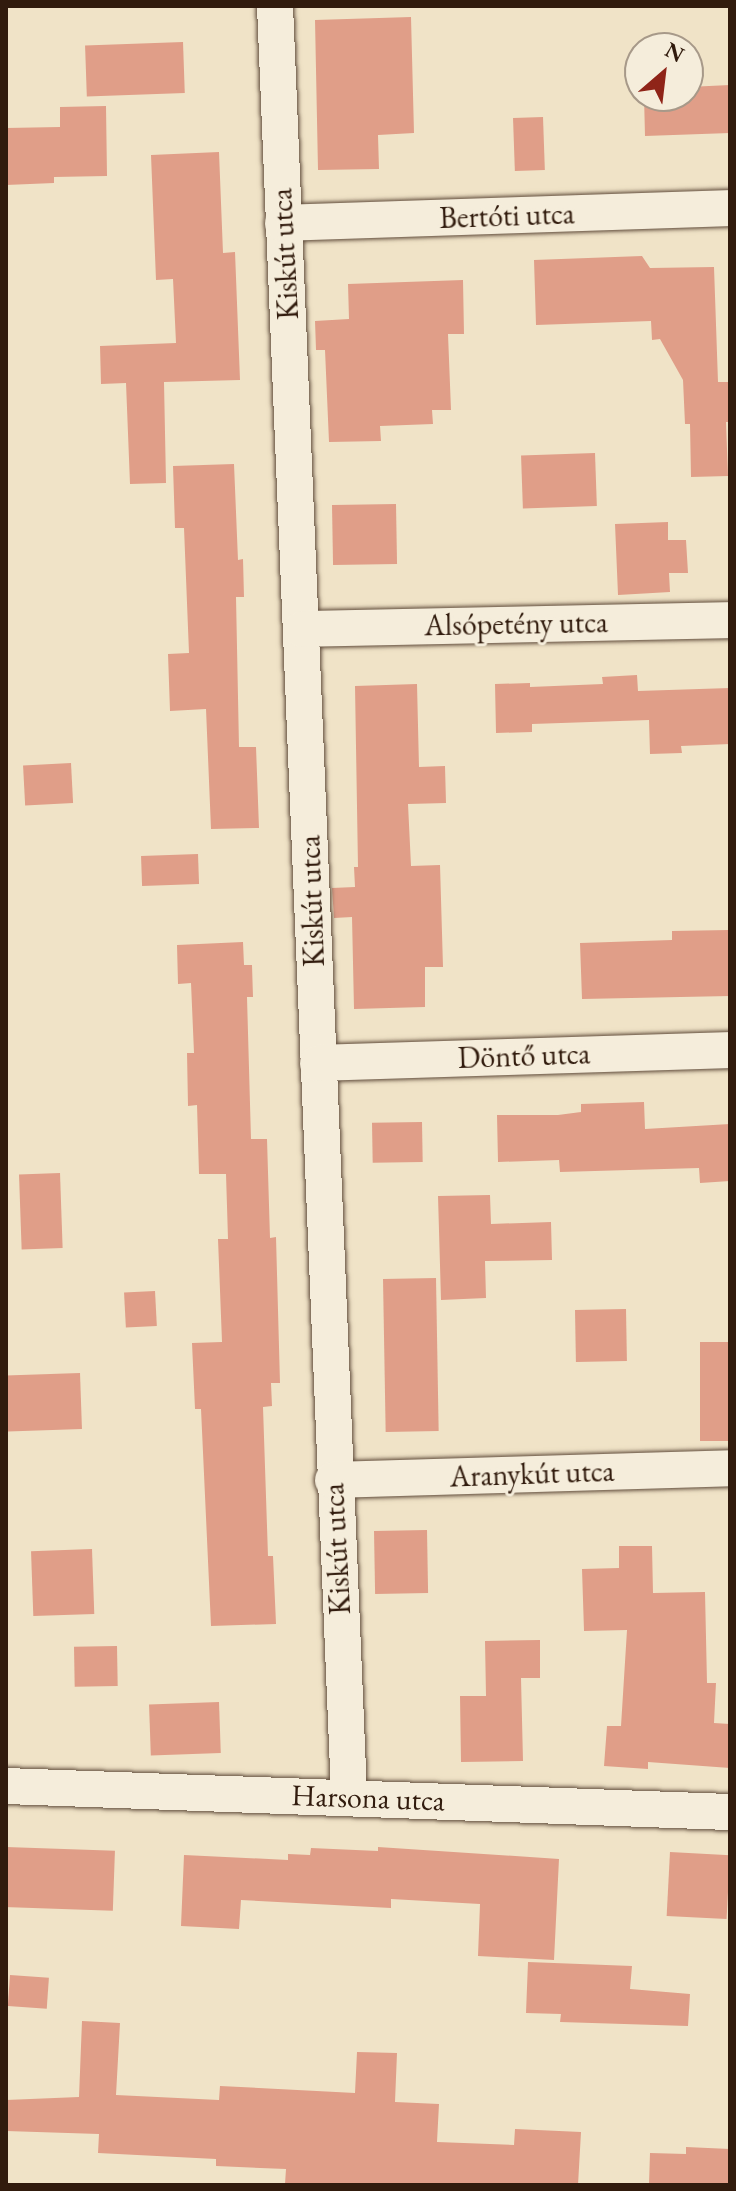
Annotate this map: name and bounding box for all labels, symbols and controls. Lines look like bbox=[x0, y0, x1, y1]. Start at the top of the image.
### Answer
north arrow bbox=[624, 32, 704, 112]
text: N bbox=[660, 35, 689, 69]
street label: Kiskút utca bbox=[264, 187, 306, 321]
street label: Bertóti utca bbox=[439, 196, 575, 236]
street label: Alsópetény utca bbox=[424, 604, 608, 644]
street label: Kiskút utca bbox=[292, 835, 332, 967]
street label: Döntő utca bbox=[457, 1036, 591, 1076]
street label: Aranykút utca bbox=[449, 1453, 615, 1495]
street label: Kiskút utca bbox=[316, 1482, 358, 1616]
street label: Harsona utca bbox=[291, 1777, 445, 1819]

